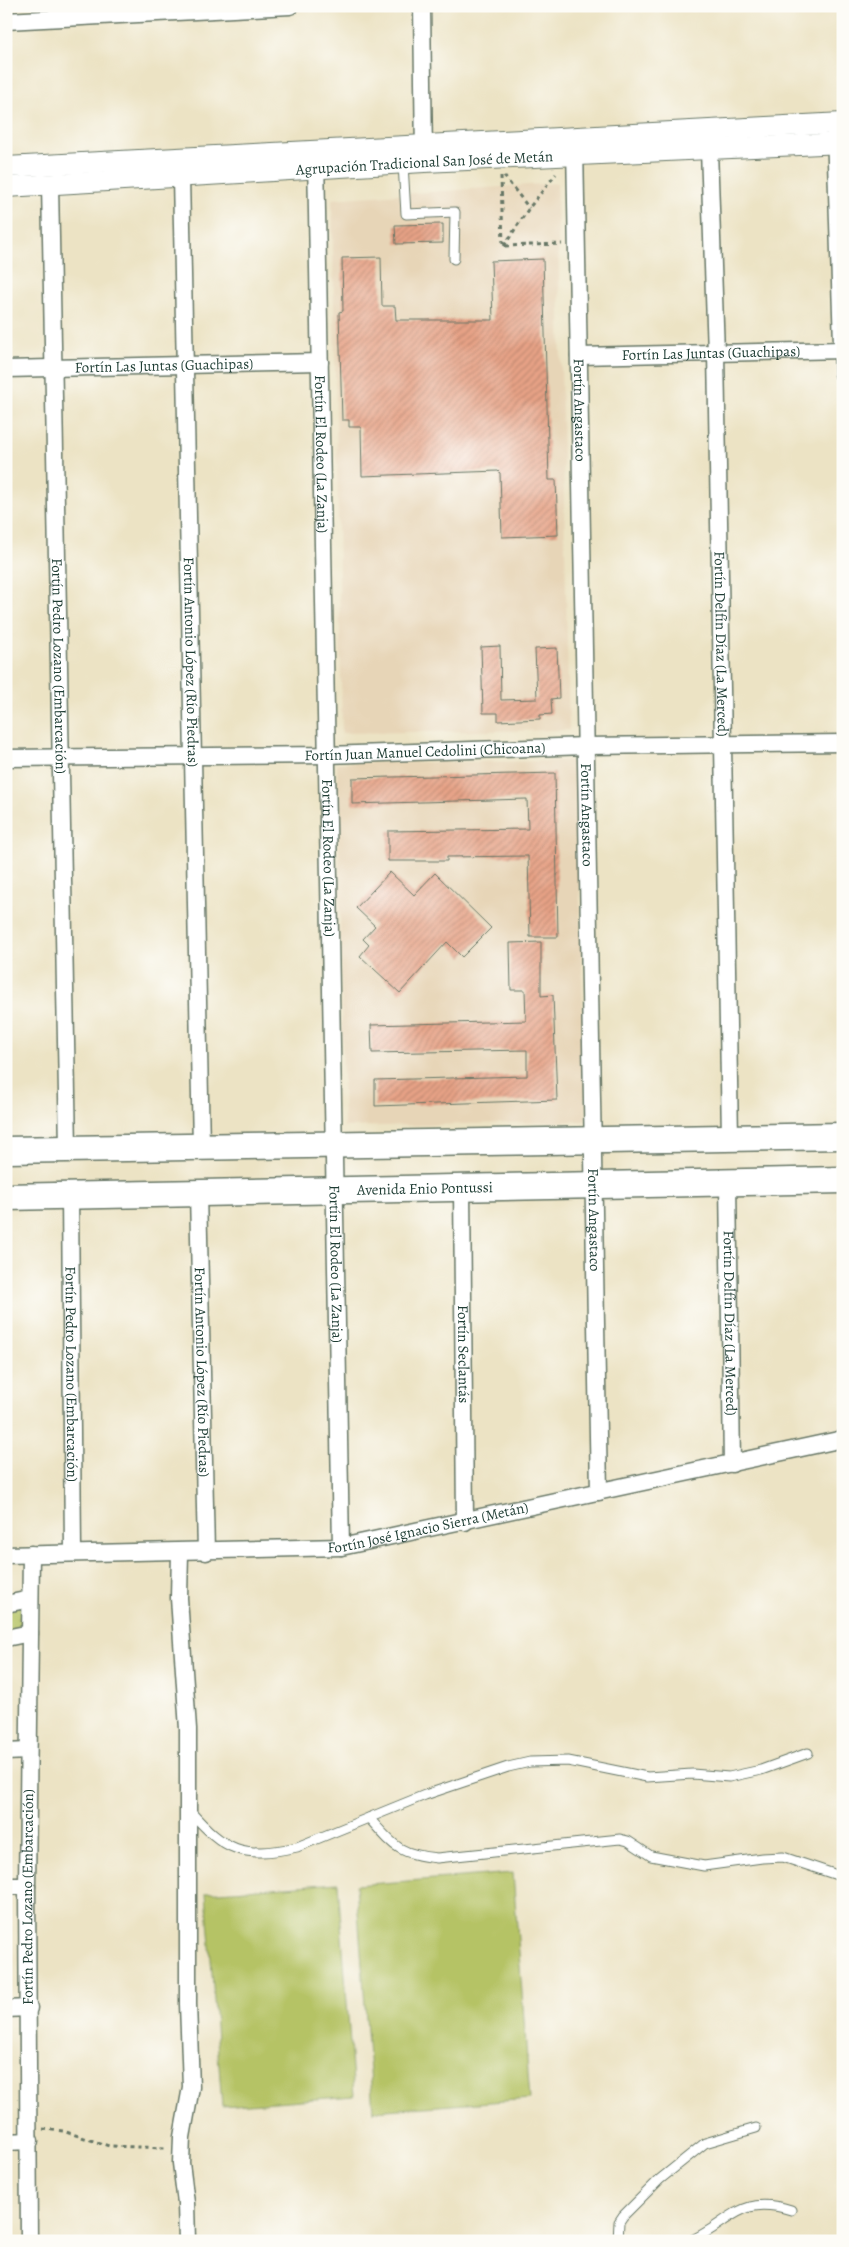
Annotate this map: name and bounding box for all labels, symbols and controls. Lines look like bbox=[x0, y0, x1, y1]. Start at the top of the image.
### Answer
street label: Agrupación Tradicional San José de Metán bbox=[294, 146, 553, 180]
street label: Fortín Las Juntas (Guachipas) bbox=[621, 341, 801, 365]
street label: Fortín Las Juntas (Guachipas) bbox=[74, 353, 254, 377]
street label: Fortín Angastaco bbox=[569, 358, 591, 462]
street label: Fortín El Rodeo (La Zanja) bbox=[310, 375, 333, 533]
street label: Fortín Delfín Díaz (La Merced) bbox=[710, 551, 733, 737]
street label: Fortín Antonio López (Río Piedras) bbox=[179, 557, 203, 767]
street label: Fortín Pedro Lozano (Embarcación) bbox=[47, 558, 71, 774]
street label: Fortín Juan Manuel Cedolini (Chicoana) bbox=[304, 737, 546, 765]
street label: Fortín Angastaco bbox=[576, 763, 598, 867]
street label: Fortín El Rodeo (La Zanja) bbox=[317, 779, 340, 937]
street label: Fortín Angastaco bbox=[583, 1168, 605, 1272]
street label: Avenida Enio Pontussi bbox=[356, 1177, 493, 1200]
street label: Fortín El Rodeo (La Zanja) bbox=[324, 1185, 347, 1343]
street label: Fortín Delfín Díaz (La Merced) bbox=[719, 1230, 741, 1416]
street label: Fortín Pedro Lozano (Embarcación) bbox=[61, 1266, 82, 1482]
street label: Fortín Antonio López (Río Piedras) bbox=[190, 1267, 214, 1477]
street label: Fortín Seclantás bbox=[453, 1305, 474, 1403]
street label: Fortín José Ignacio Sierra (Metán) bbox=[327, 1497, 530, 1557]
street label: Fortín Pedro Lozano (Embarcación) bbox=[17, 1789, 38, 2005]

